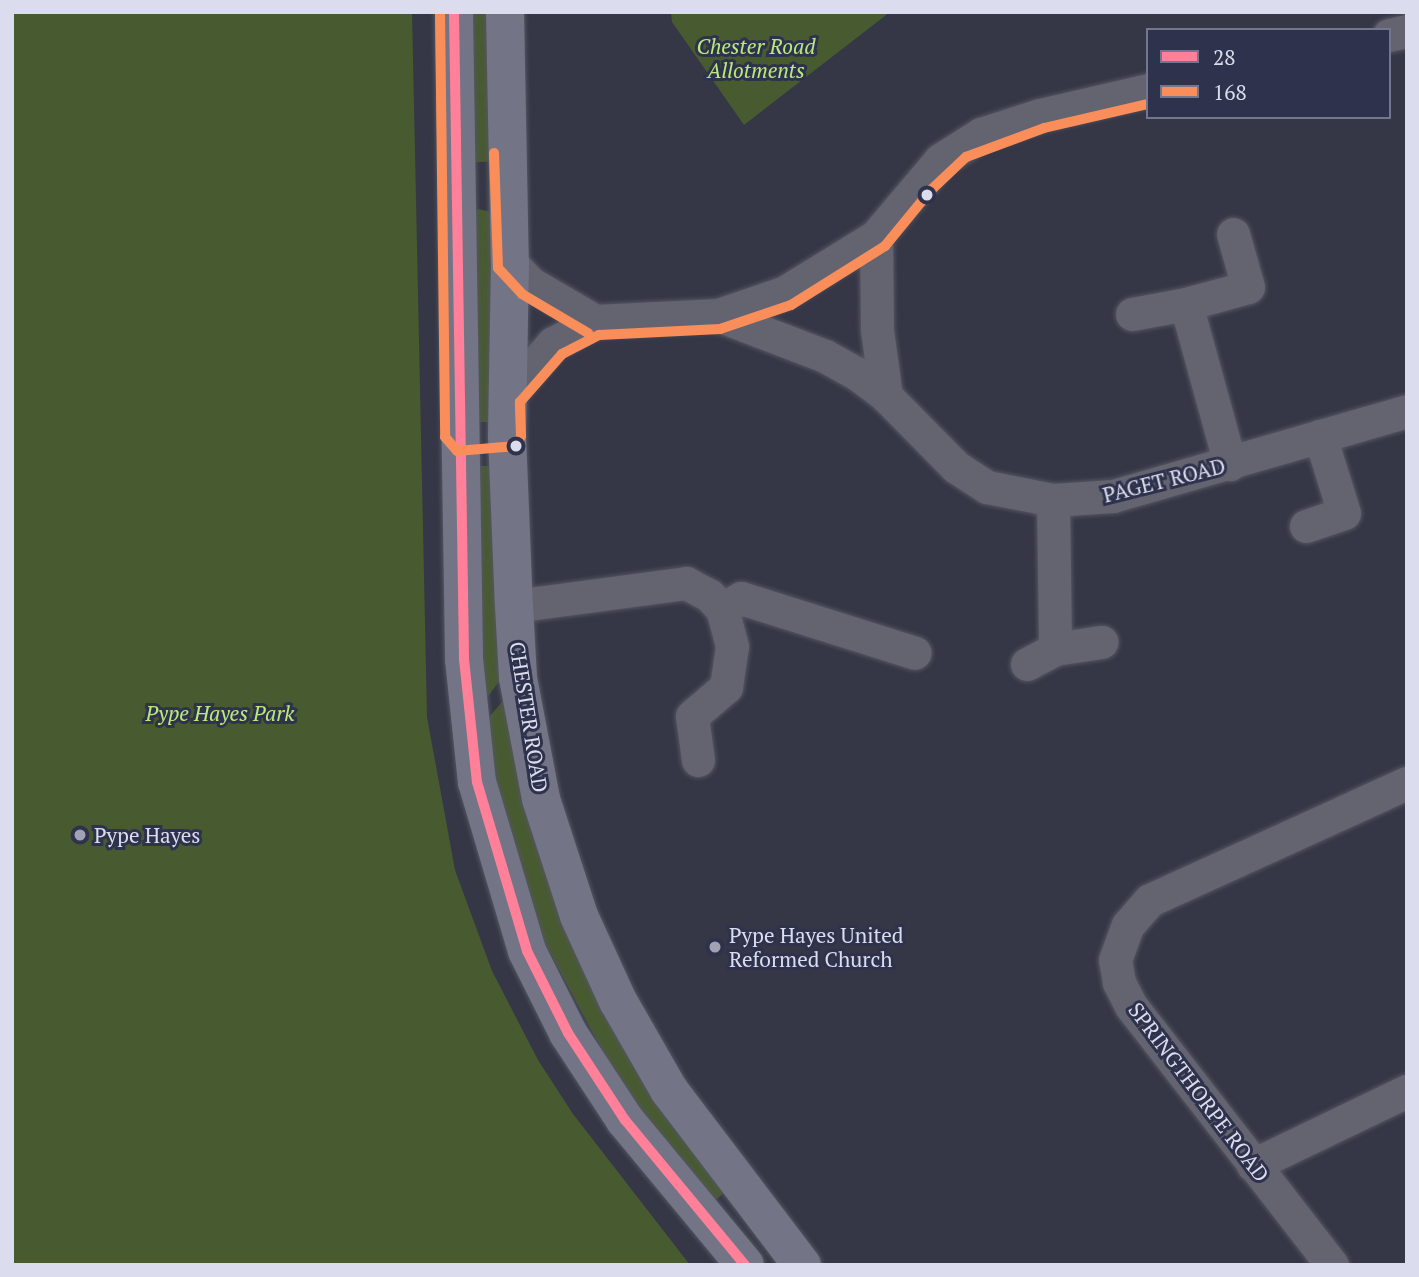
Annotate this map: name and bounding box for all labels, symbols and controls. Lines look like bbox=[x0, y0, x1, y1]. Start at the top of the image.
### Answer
legend bbox=[1146, 28, 1391, 119]
park label: Chester Road Allotments bbox=[697, 33, 815, 83]
text: 28 bbox=[1213, 43, 1235, 71]
text: 168 bbox=[1213, 78, 1247, 106]
unlabelled marker bbox=[920, 188, 934, 202]
unlabelled marker bbox=[509, 439, 523, 453]
street label: PAGET ROAD bbox=[1100, 453, 1228, 507]
street label: CHESTER ROAD bbox=[505, 640, 553, 794]
park label: Pype Hayes Park bbox=[146, 700, 294, 726]
place label: Pype Hayes bbox=[94, 822, 200, 848]
marker: Pype Hayes bbox=[72, 827, 88, 843]
place label: Pype Hayes United Reformed Church bbox=[729, 922, 903, 972]
marker: Pype Hayes United Reformed Church bbox=[707, 939, 723, 955]
street label: SPRINGTHORPE ROAD bbox=[1123, 997, 1275, 1187]

